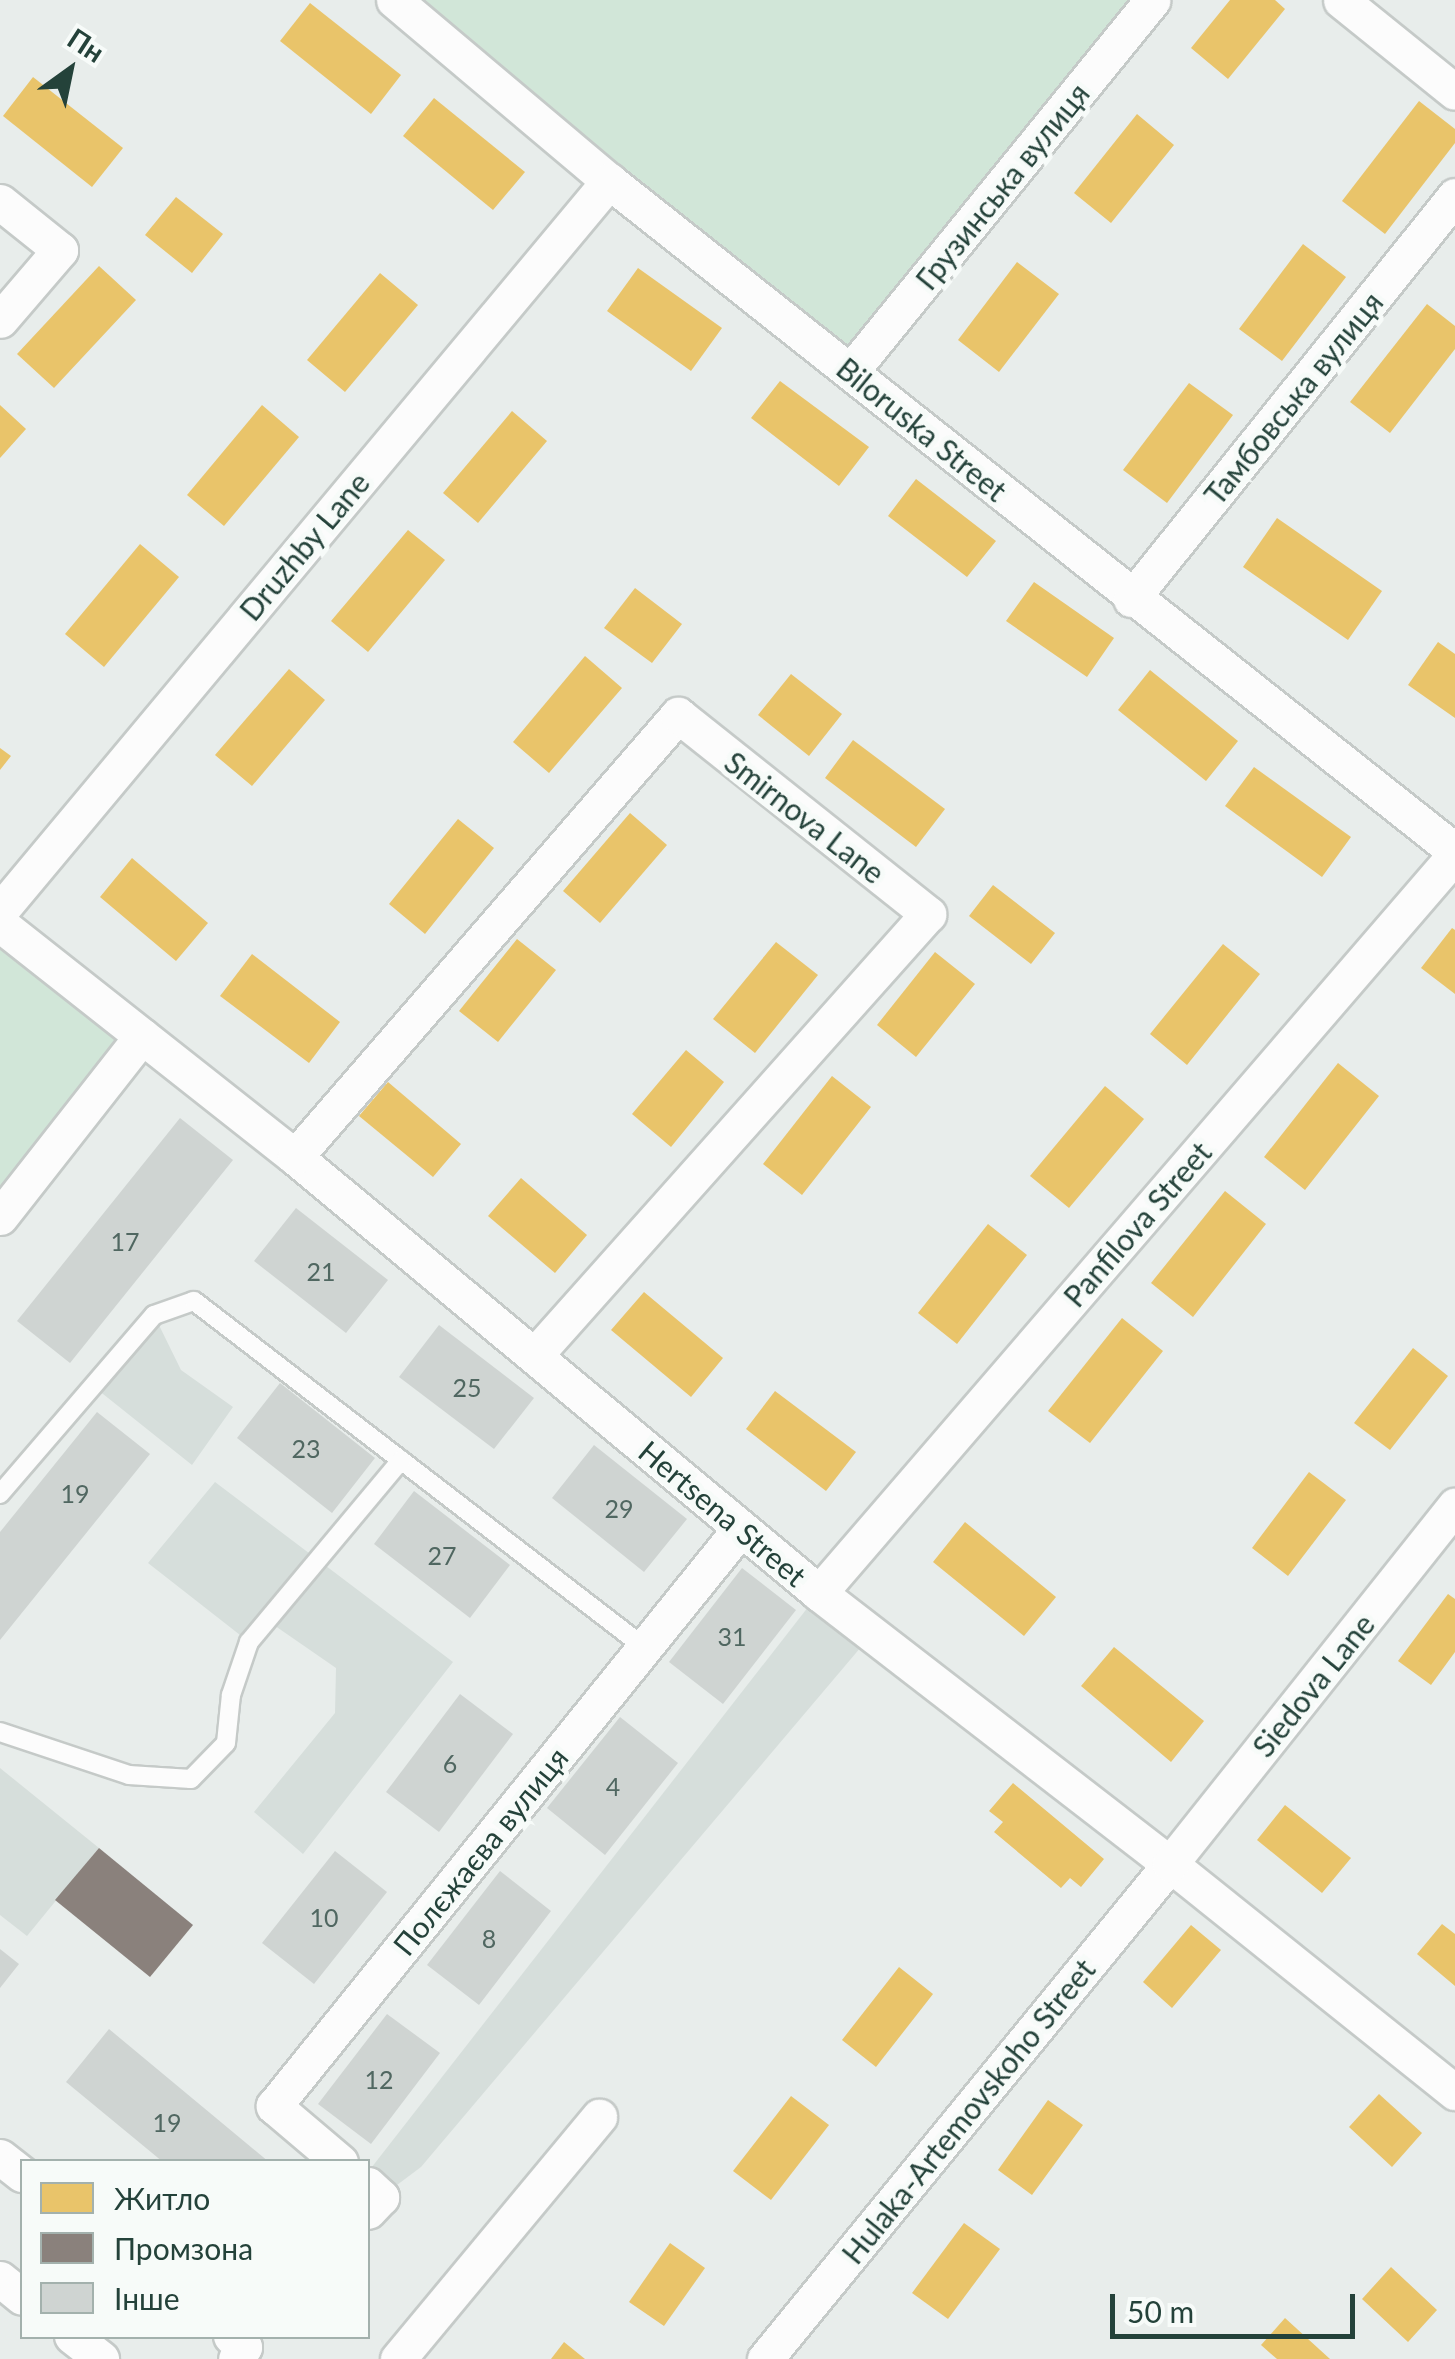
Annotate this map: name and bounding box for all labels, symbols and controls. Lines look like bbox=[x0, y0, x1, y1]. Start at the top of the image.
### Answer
north arrow bbox=[20, 20, 120, 120]
text: Пн bbox=[62, 21, 111, 69]
street label: Грузинська вулиця bbox=[908, 76, 1096, 296]
street label: Тамбовська вулиця bbox=[1196, 284, 1390, 512]
street label: Biloruska Street bbox=[830, 350, 1014, 508]
street label: Druzhby Lane bbox=[231, 464, 377, 628]
street label: Smirnova Lane bbox=[718, 743, 892, 891]
street label: Panfilova Street bbox=[1056, 1134, 1218, 1314]
house number: 17 bbox=[111, 1226, 139, 1256]
house number: 21 bbox=[307, 1256, 335, 1286]
house number: 25 bbox=[453, 1372, 481, 1402]
house number: 23 bbox=[292, 1433, 320, 1463]
street label: Hertsena Street bbox=[632, 1433, 814, 1593]
house number: 19 bbox=[61, 1478, 89, 1508]
house number: 29 bbox=[605, 1493, 633, 1523]
house number: 27 bbox=[428, 1540, 456, 1570]
street label: Siedova Lane bbox=[1245, 1606, 1381, 1764]
house number: 31 bbox=[718, 1621, 746, 1651]
street label: Полєжаєва вулиця bbox=[385, 1740, 575, 1962]
house number: 6 bbox=[443, 1748, 457, 1778]
house number: 4 bbox=[606, 1771, 620, 1801]
house number: 10 bbox=[310, 1902, 338, 1932]
house number: 8 bbox=[482, 1923, 496, 1953]
street label: Hulaka-Artemovskoho Street bbox=[834, 1951, 1102, 2271]
house number: 12 bbox=[365, 2064, 393, 2094]
house number: 19 bbox=[153, 2107, 181, 2137]
legend bbox=[20, 2159, 370, 2339]
text: Житло bbox=[114, 2180, 210, 2216]
text: Промзона bbox=[114, 2230, 253, 2266]
scale bar bbox=[1115, 2274, 1360, 2336]
text: Інше bbox=[114, 2280, 180, 2316]
text: 50 m bbox=[1127, 2293, 1194, 2329]

